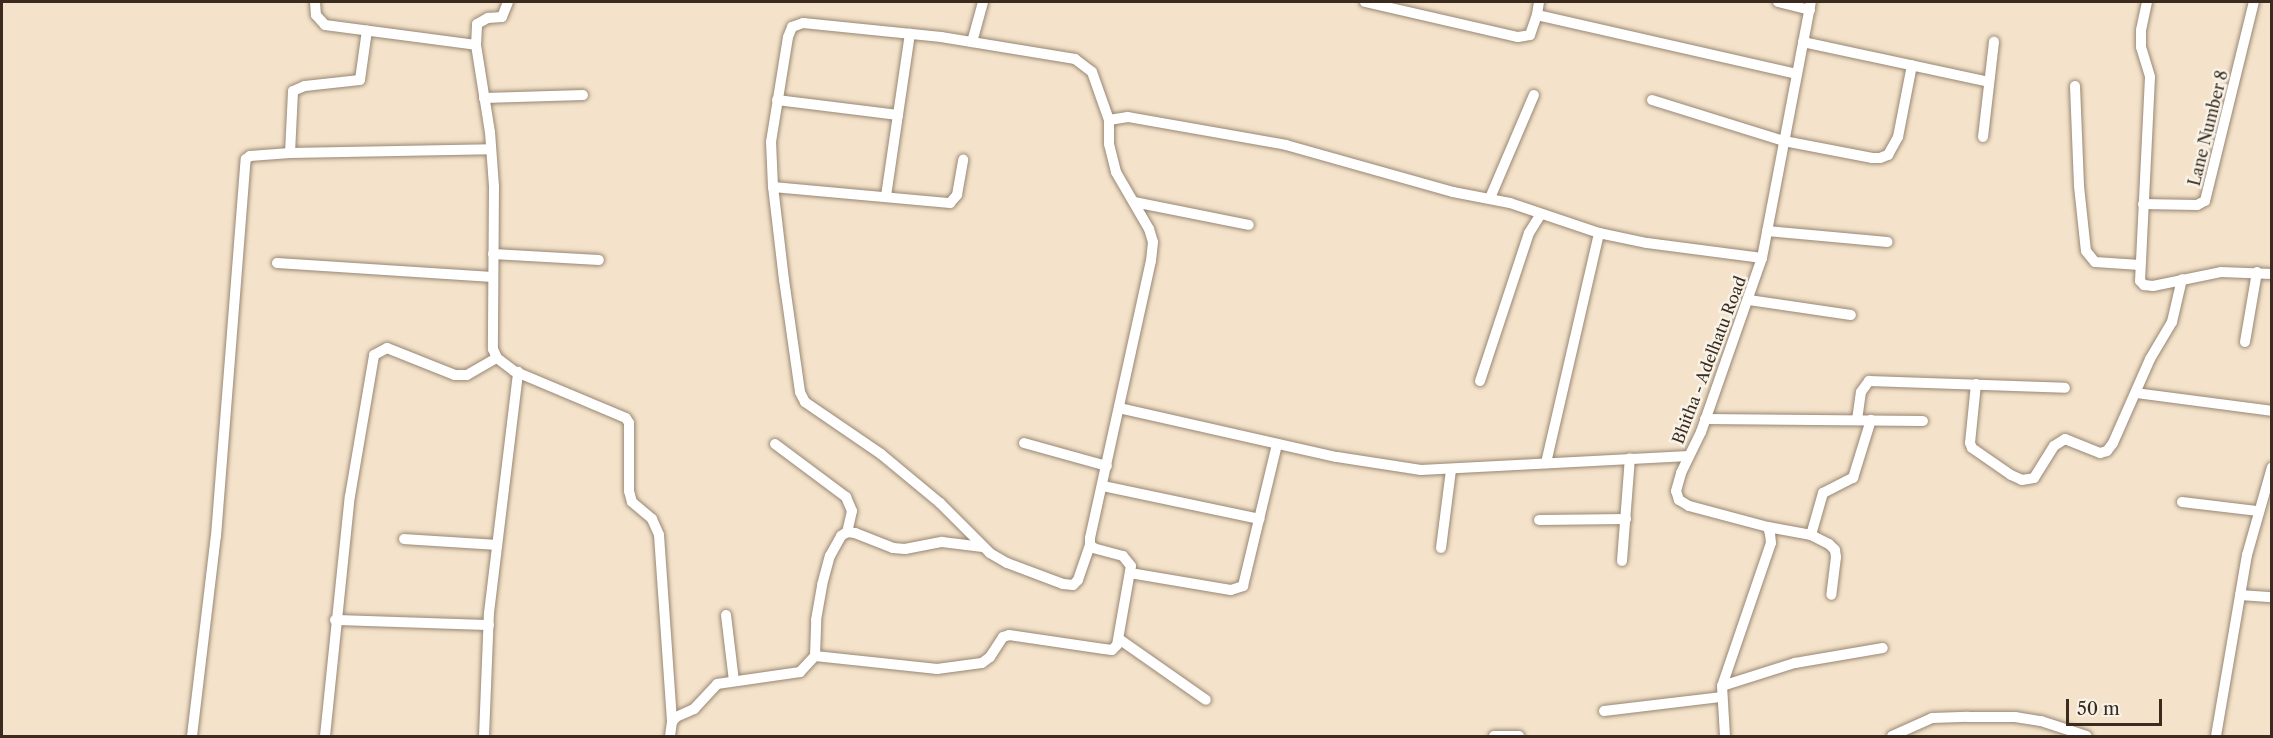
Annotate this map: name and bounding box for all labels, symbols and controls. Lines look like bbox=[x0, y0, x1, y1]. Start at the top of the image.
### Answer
street label: Lane Number 8 bbox=[2184, 68, 2232, 188]
street label: Bhitha - Adelhatu Road bbox=[1668, 273, 1750, 447]
scale bar bbox=[2069, 687, 2165, 725]
text: 50 m bbox=[2077, 698, 2120, 720]

